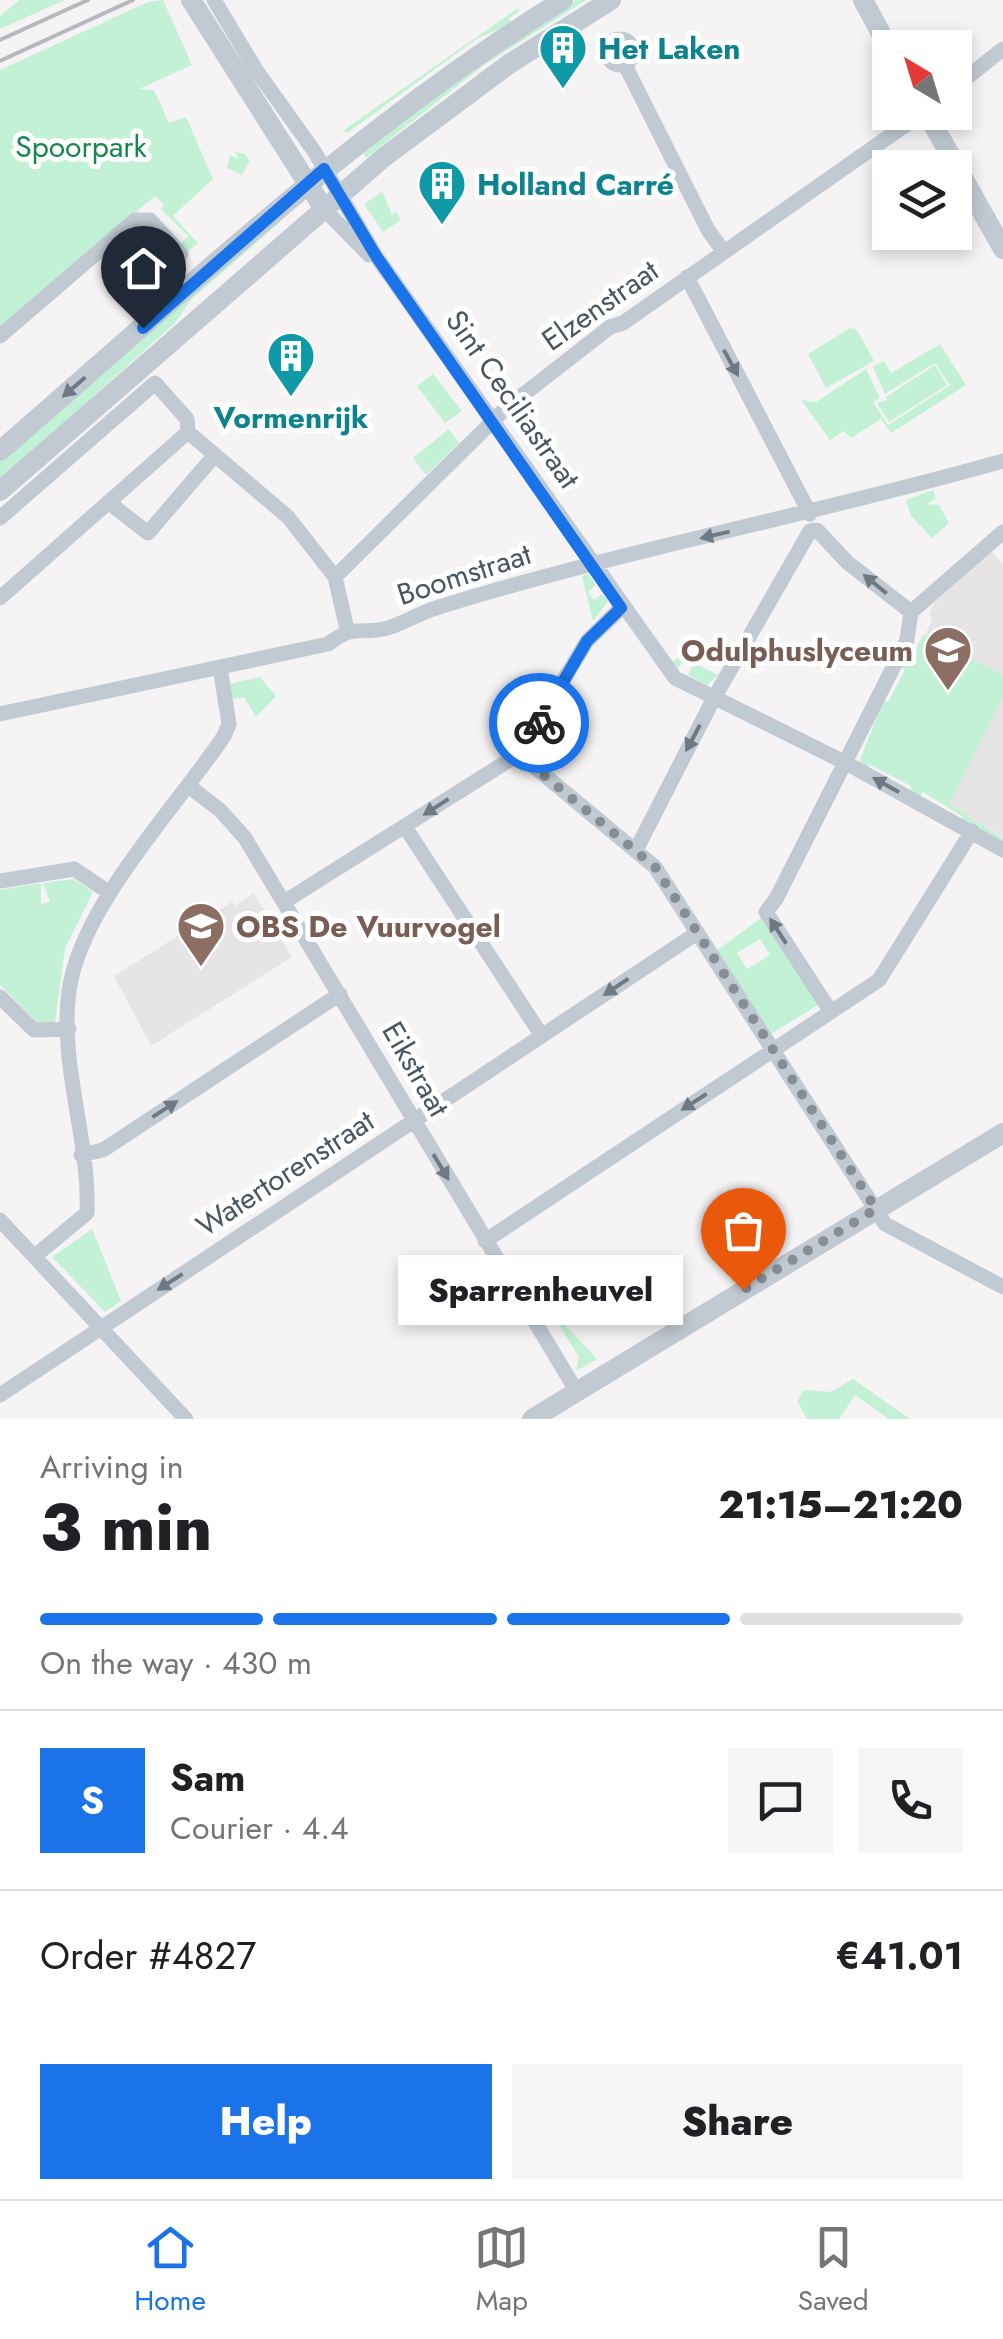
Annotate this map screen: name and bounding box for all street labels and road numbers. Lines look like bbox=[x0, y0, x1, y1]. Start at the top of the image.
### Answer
street label: Elzenstraat bbox=[533, 249, 668, 361]
street label: Sint Ceciliastraat bbox=[435, 301, 591, 498]
street label: Boomstraat bbox=[391, 532, 537, 616]
street label: Eikstraat bbox=[372, 1014, 461, 1125]
street label: Watertorenstraat bbox=[188, 1099, 383, 1247]

